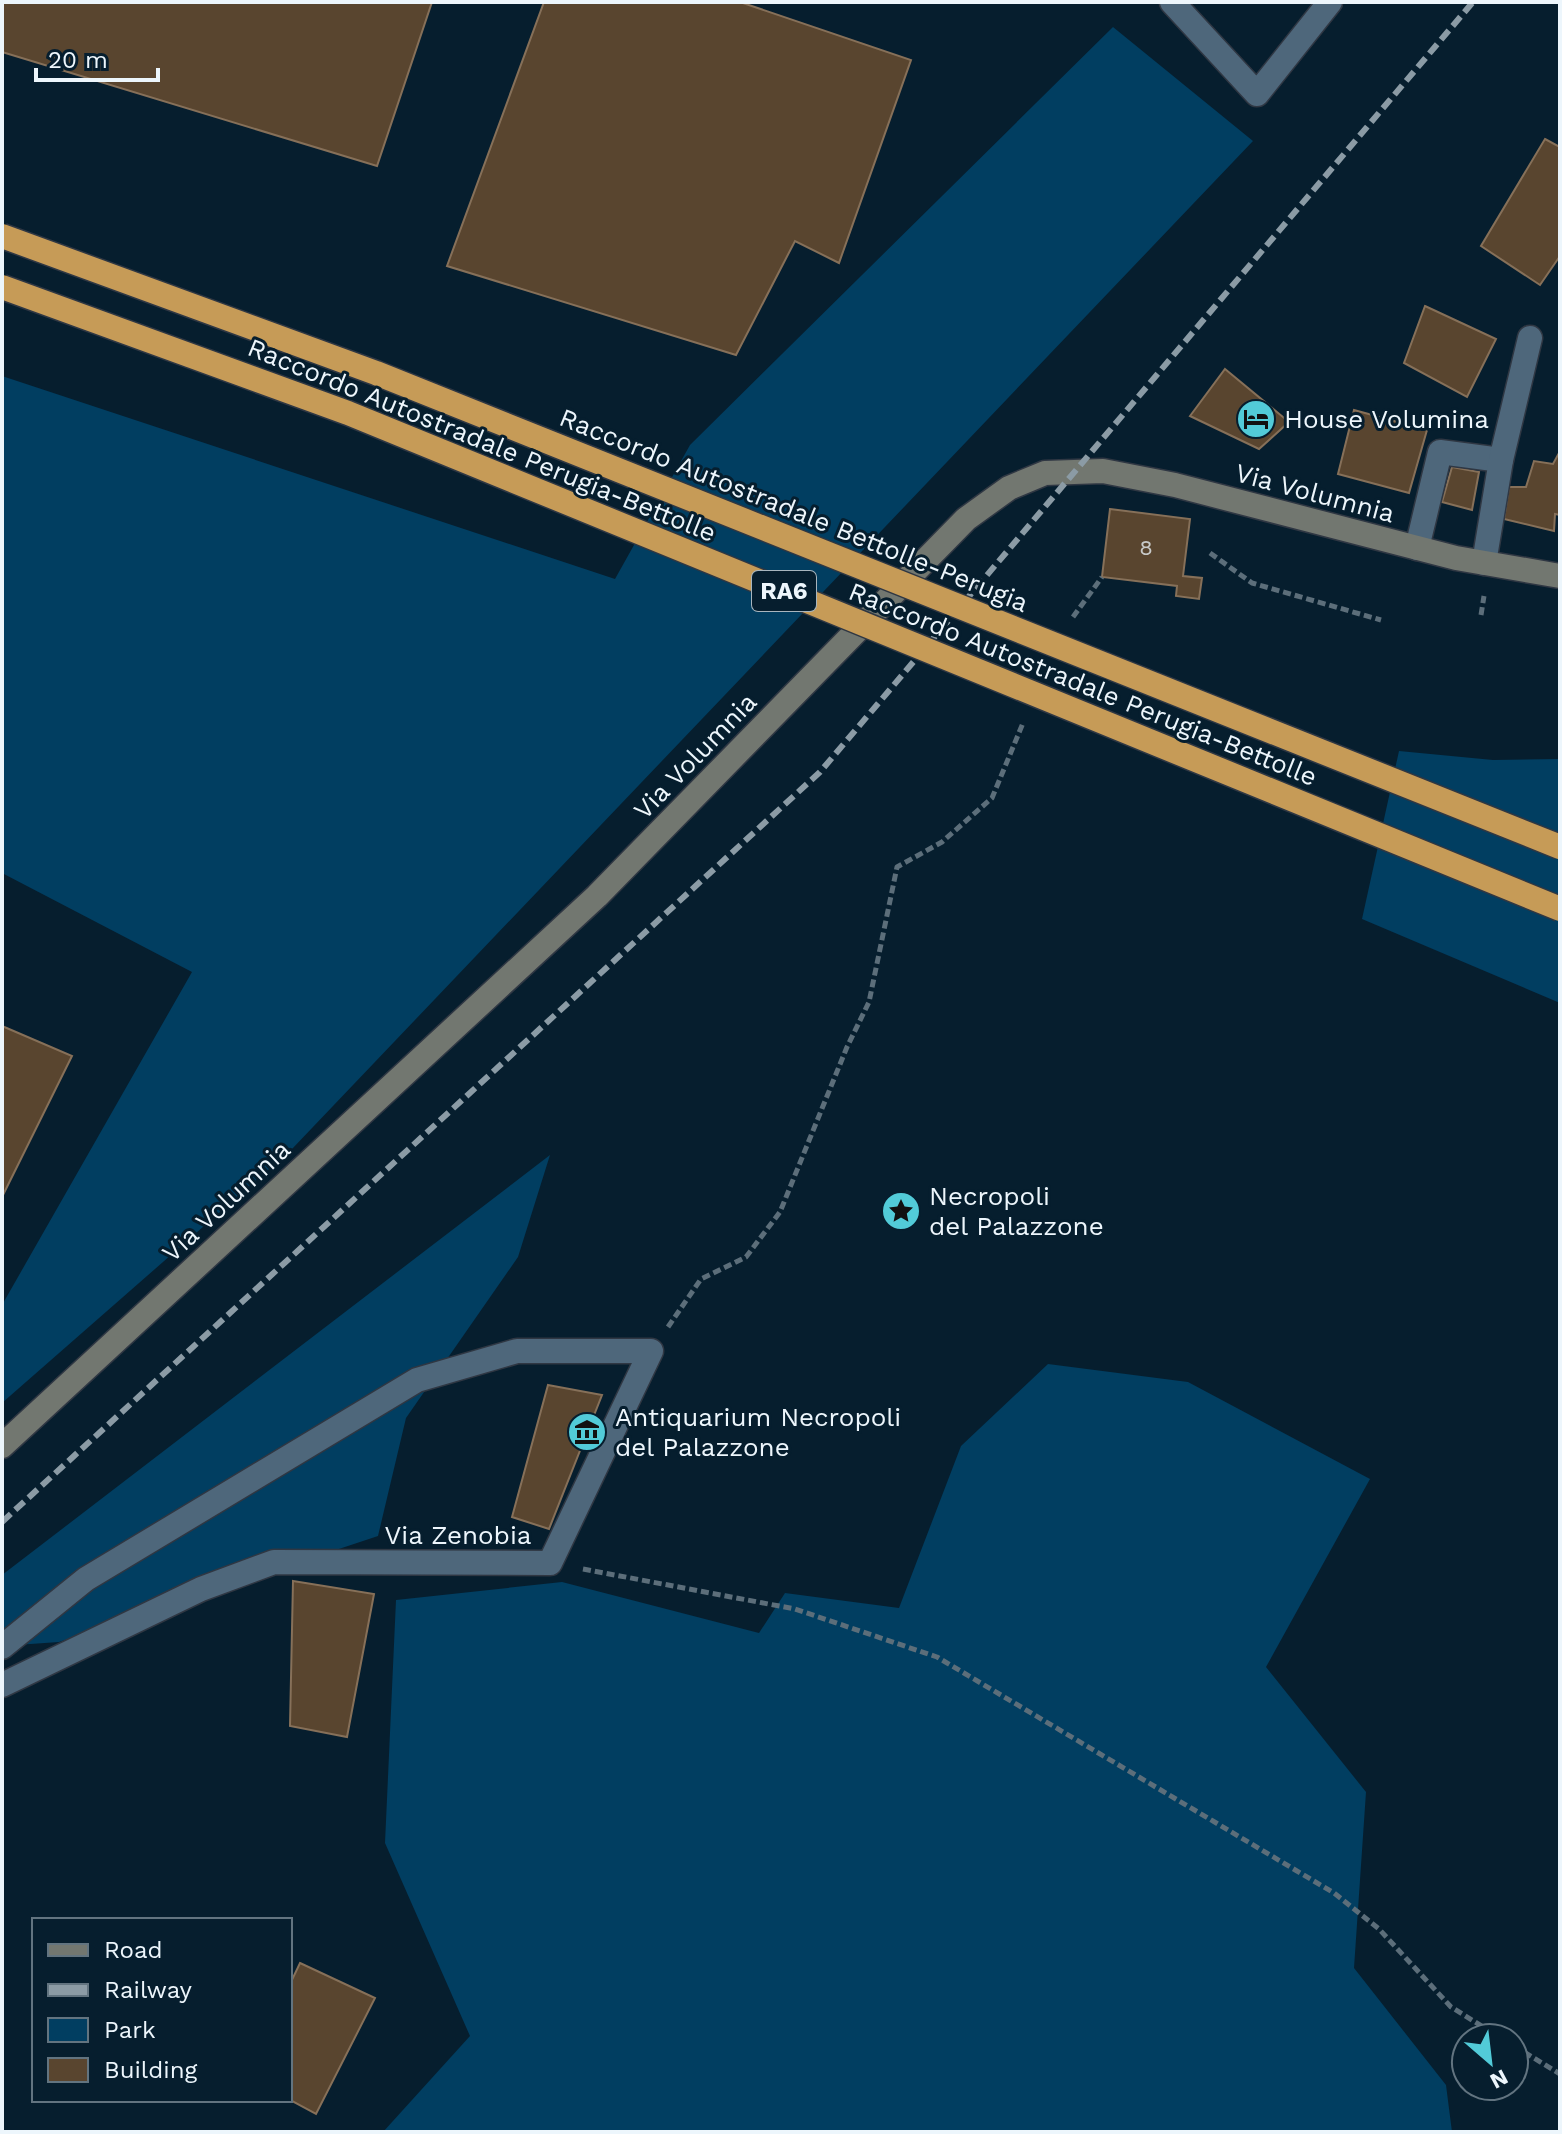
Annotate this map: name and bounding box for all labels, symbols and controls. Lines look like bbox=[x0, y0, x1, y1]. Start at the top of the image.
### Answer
scale bar bbox=[36, 32, 158, 82]
text: 20 m bbox=[48, 46, 108, 74]
street label: Raccordo Autostradale Perugia-Bettolle bbox=[244, 332, 720, 548]
hotel icon: House Volumina bbox=[1235, 398, 1277, 440]
street label: Raccordo Autostradale Bettolle-Perugia bbox=[555, 402, 1033, 618]
place label: House Volumina bbox=[1284, 404, 1489, 434]
street label: Via Volumnia bbox=[1232, 457, 1398, 529]
house number: 8 bbox=[1139, 535, 1153, 560]
road number: RA6 bbox=[752, 571, 816, 611]
street label: Raccordo Autostradale Perugia-Bettolle bbox=[845, 576, 1321, 792]
street label: Via Volumnia bbox=[627, 687, 763, 825]
street label: Via Volumnia bbox=[156, 1134, 296, 1268]
place label: Necropoli del Palazzone bbox=[929, 1181, 1104, 1241]
place icon: Necropoli del Palazzone bbox=[880, 1190, 922, 1232]
place label: Antiquarium Necropoli del Palazzone bbox=[615, 1402, 901, 1462]
museum icon: Antiquarium Necropoli del Palazzone bbox=[566, 1411, 608, 1453]
street label: Via Zenobia bbox=[384, 1520, 532, 1550]
legend bbox=[32, 1918, 292, 2102]
text: Road bbox=[104, 1936, 163, 1964]
text: Railway bbox=[104, 1976, 193, 2004]
text: Park bbox=[104, 2016, 156, 2044]
north arrow bbox=[1450, 2022, 1530, 2102]
text: Building bbox=[104, 2056, 197, 2084]
text: N bbox=[1486, 2064, 1512, 2094]

